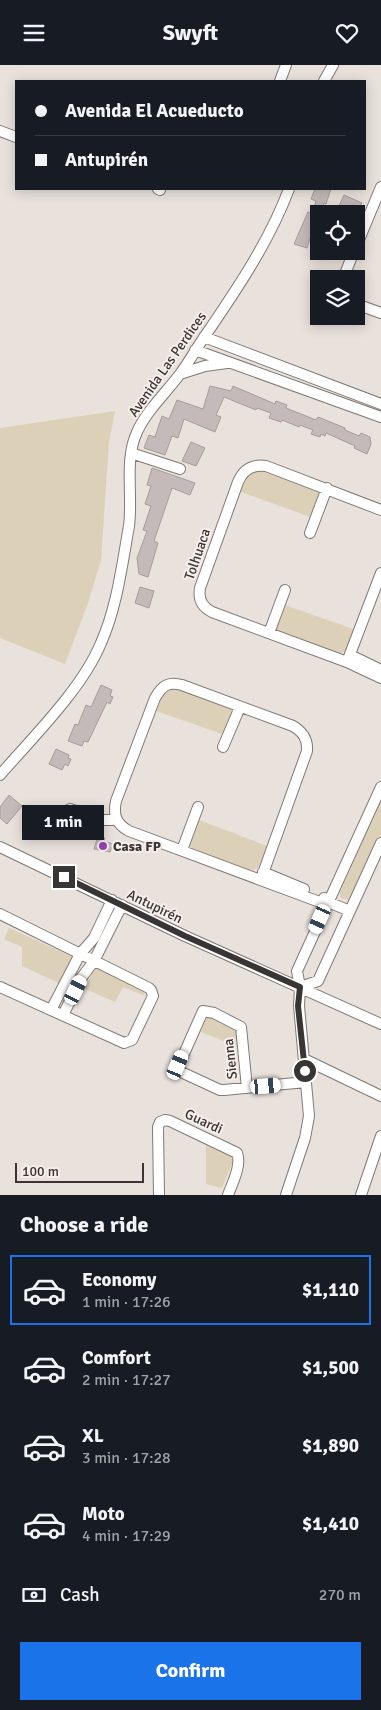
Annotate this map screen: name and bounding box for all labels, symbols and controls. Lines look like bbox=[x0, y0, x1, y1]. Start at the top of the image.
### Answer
icon: menu bbox=[20, 19, 48, 47]
text: Swyft bbox=[163, 19, 218, 46]
icon: heart bbox=[333, 19, 361, 47]
text: Avenida El Acueducto bbox=[65, 99, 244, 123]
text: Antupirén bbox=[65, 148, 148, 172]
map controls bbox=[310, 205, 365, 325]
button: locate bbox=[310, 205, 365, 260]
button: layers bbox=[310, 270, 365, 325]
street label: Avenida Las Perdices bbox=[125, 308, 210, 420]
street label: Tolhuaca bbox=[181, 526, 214, 582]
callout: 1 min bbox=[23, 805, 105, 839]
text: 1 min bbox=[44, 812, 82, 832]
place label: Casa FP bbox=[113, 838, 161, 855]
marker: Casa FP bbox=[97, 840, 109, 852]
route end bbox=[53, 866, 75, 888]
street label: Antupirén bbox=[124, 886, 185, 927]
car bbox=[307, 902, 332, 936]
car bbox=[62, 973, 89, 1007]
street label: Sienna bbox=[220, 1038, 241, 1080]
car bbox=[165, 1048, 190, 1082]
route start bbox=[294, 1060, 316, 1082]
car bbox=[250, 1077, 281, 1095]
street label: Guardi bbox=[182, 1105, 225, 1138]
scale bar bbox=[15, 1160, 144, 1183]
text: 100 m bbox=[22, 1163, 59, 1180]
text: Choose a ride bbox=[20, 1211, 148, 1238]
icon: car bbox=[22, 1268, 67, 1313]
text: Economy bbox=[82, 1268, 156, 1292]
text: $1,110 bbox=[302, 1278, 359, 1302]
text: 1 min · 17:26 bbox=[82, 1292, 171, 1312]
icon: car bbox=[22, 1346, 67, 1391]
text: Comfort bbox=[82, 1346, 151, 1370]
text: $1,500 bbox=[302, 1356, 359, 1380]
text: 2 min · 17:27 bbox=[82, 1370, 171, 1390]
icon: car bbox=[22, 1424, 67, 1469]
text: XL bbox=[82, 1424, 104, 1448]
text: $1,890 bbox=[302, 1434, 359, 1458]
text: 3 min · 17:28 bbox=[82, 1448, 171, 1468]
icon: car bbox=[22, 1502, 67, 1547]
text: Moto bbox=[82, 1502, 125, 1526]
text: $1,410 bbox=[302, 1512, 359, 1536]
text: 4 min · 17:29 bbox=[82, 1526, 171, 1546]
icon: cash bbox=[20, 1581, 48, 1609]
text: Cash bbox=[60, 1583, 100, 1607]
text: 270 m bbox=[319, 1585, 361, 1605]
button: Confirm bbox=[20, 1642, 361, 1700]

